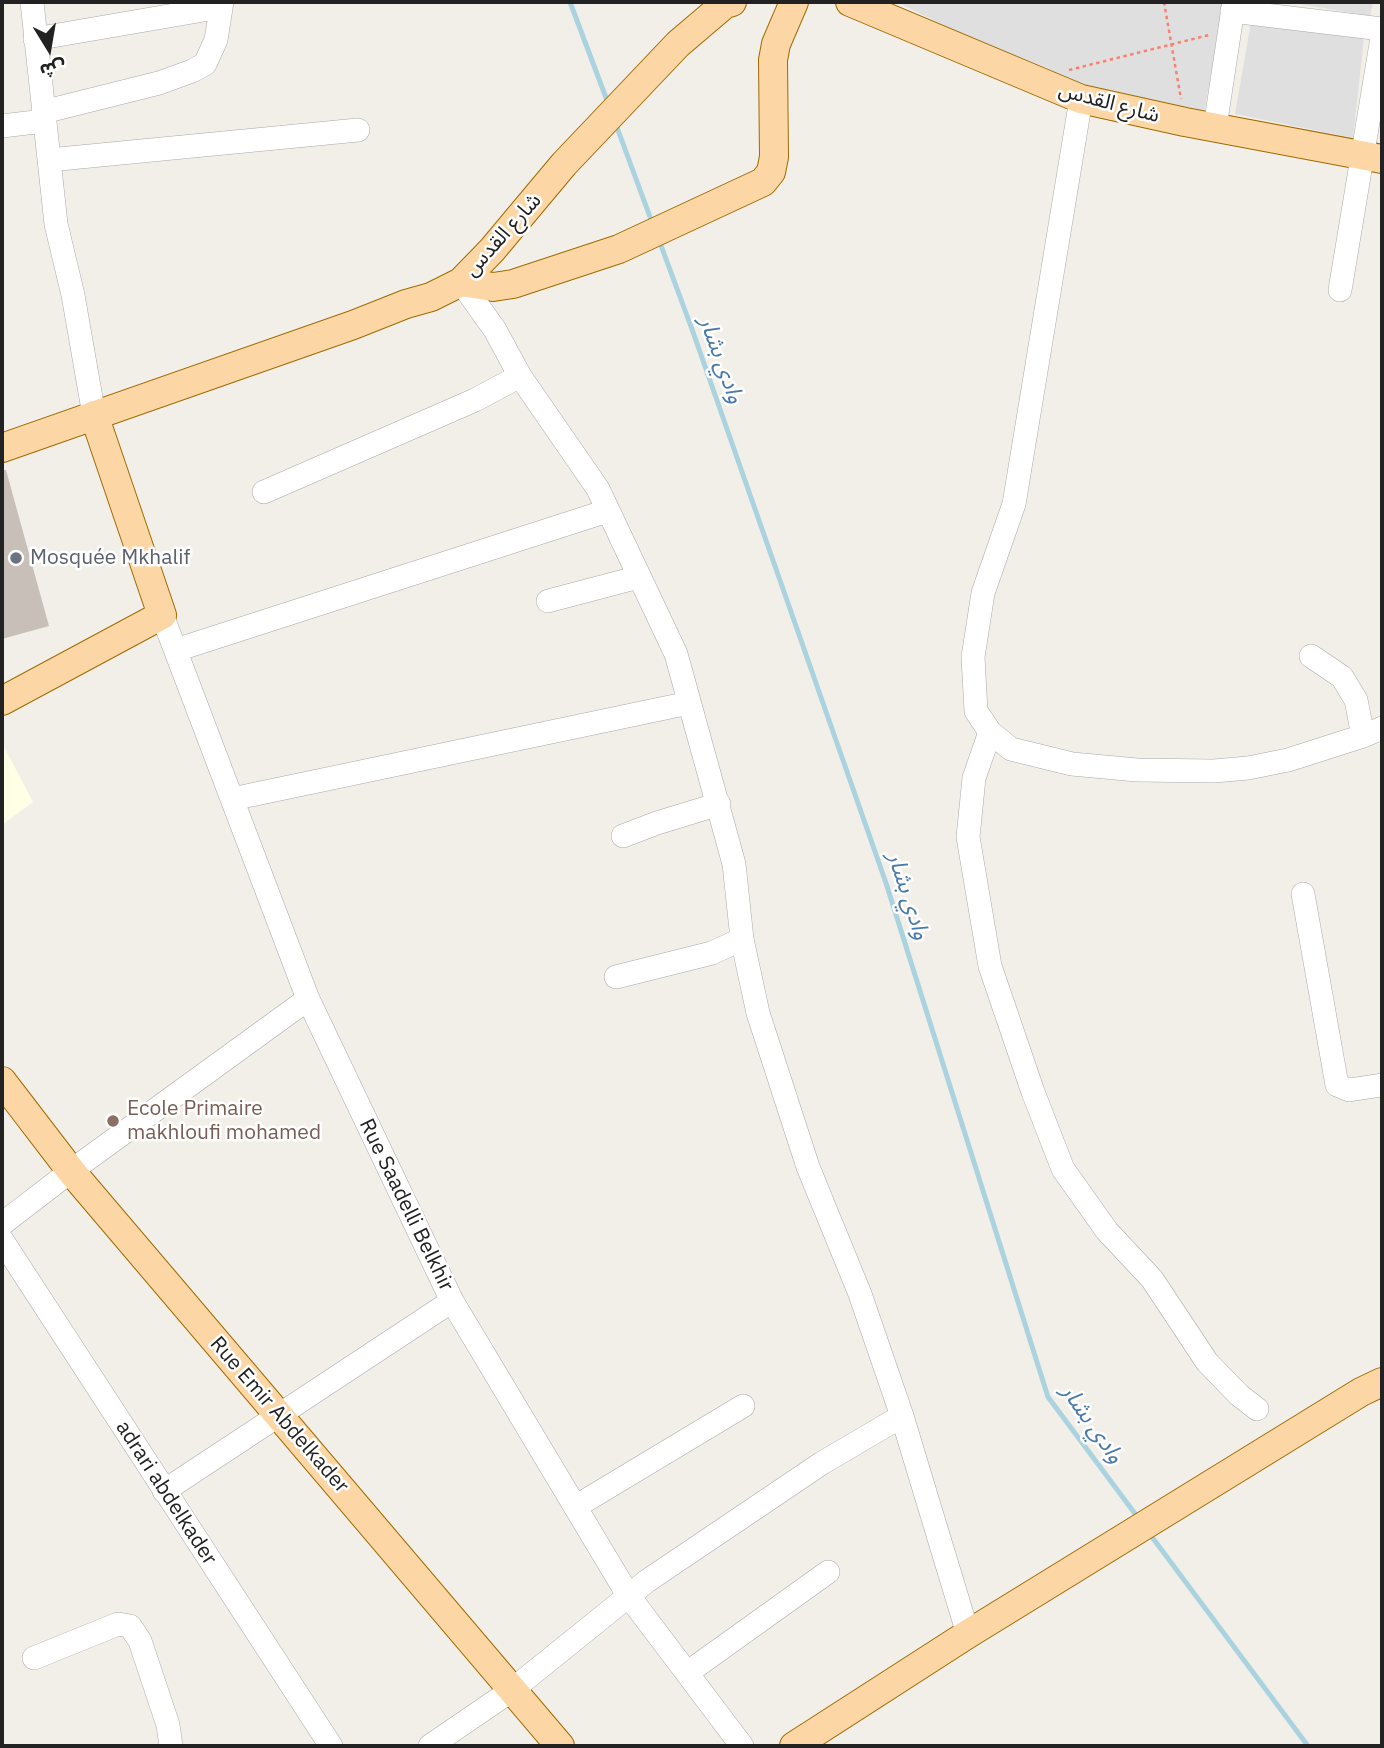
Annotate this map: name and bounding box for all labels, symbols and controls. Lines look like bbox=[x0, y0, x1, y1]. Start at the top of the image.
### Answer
north arrow bbox=[14, 14, 84, 84]
text: ش bbox=[38, 55, 68, 84]
street label: شارع القدس bbox=[1056, 77, 1162, 129]
street label: شارع القدس bbox=[459, 188, 547, 282]
water label: وادي بشار bbox=[693, 313, 749, 407]
place label: Mosquée Mkhalif bbox=[30, 545, 190, 571]
marker: Mosquée Mkhalif bbox=[8, 550, 24, 566]
water label: وادي بشار bbox=[881, 849, 935, 943]
place label: Ecole Primaire makhloufi mohamed bbox=[127, 1096, 321, 1146]
marker: Ecole Primaire makhloufi mohamed bbox=[105, 1113, 121, 1129]
street label: Rue Saadelli Belkhir bbox=[353, 1115, 459, 1295]
street label: Rue Emir Abdelkader bbox=[204, 1332, 354, 1498]
water label: وادي بشار bbox=[1055, 1379, 1129, 1469]
street label: adrari abdelkader bbox=[110, 1416, 222, 1570]

